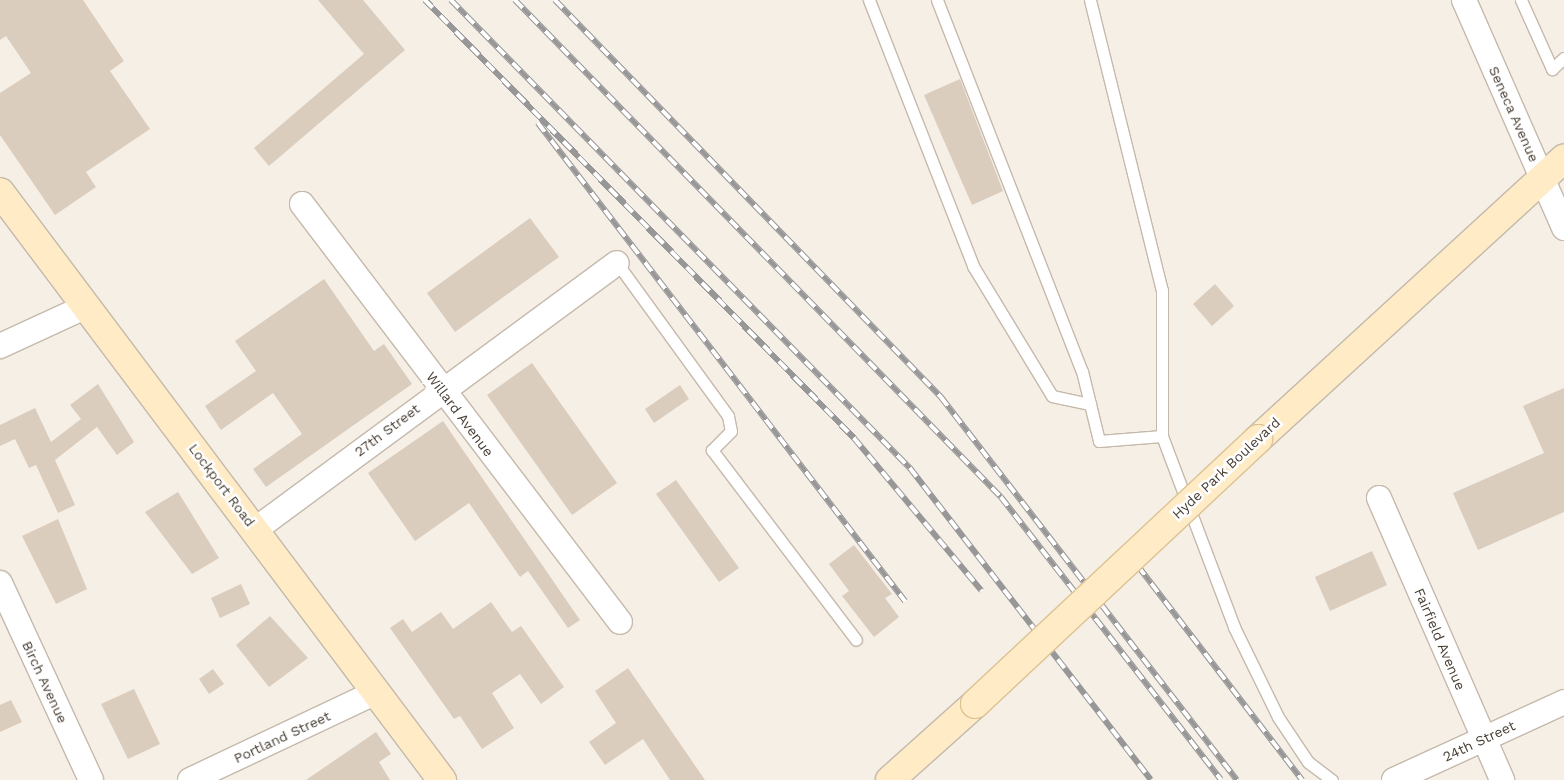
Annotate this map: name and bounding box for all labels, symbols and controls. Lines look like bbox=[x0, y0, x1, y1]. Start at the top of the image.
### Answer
street label: Seneca Avenue bbox=[1485, 63, 1543, 165]
street label: Willard Avenue bbox=[423, 368, 497, 460]
street label: 27th Street bbox=[351, 400, 423, 460]
street label: Hyde Park Boulevard bbox=[1168, 414, 1284, 522]
street label: Lockport Road bbox=[185, 440, 259, 530]
street label: Fairfield Avenue bbox=[1411, 585, 1469, 693]
street label: Birch Avenue bbox=[19, 638, 71, 726]
street label: Portland Street bbox=[231, 707, 333, 767]
street label: 24th Street bbox=[1440, 717, 1518, 765]

